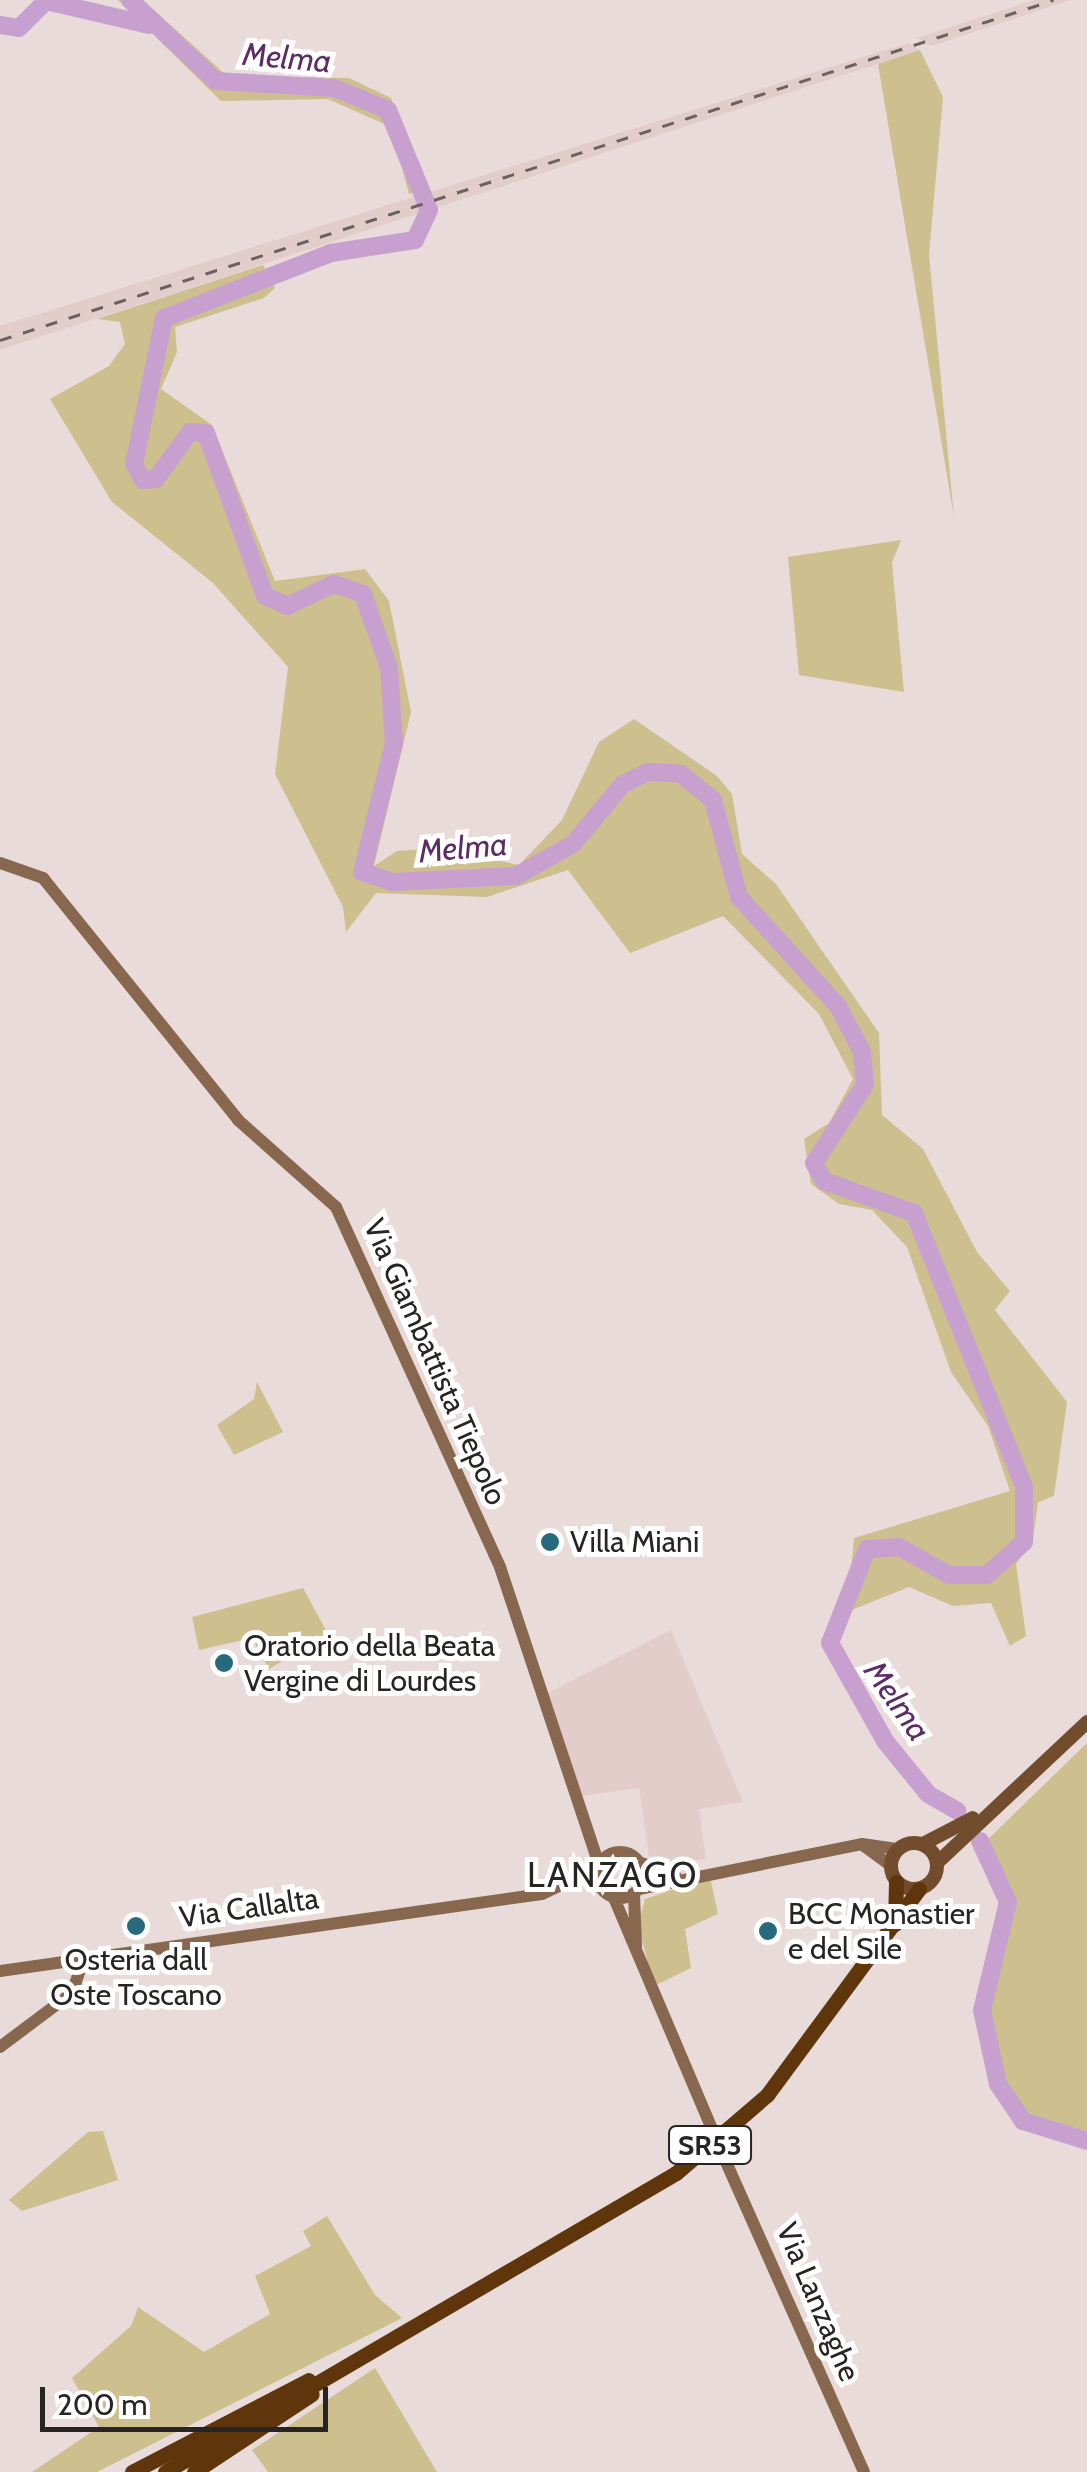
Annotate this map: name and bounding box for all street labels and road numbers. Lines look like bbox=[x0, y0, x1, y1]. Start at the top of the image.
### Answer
street label: Via Giambattista Tiepolo bbox=[356, 1213, 514, 1511]
street label: Via Callalta bbox=[177, 1880, 321, 1936]
road number: SR53 bbox=[668, 2122, 752, 2168]
street label: Via Lanzaghe bbox=[769, 2217, 867, 2387]

